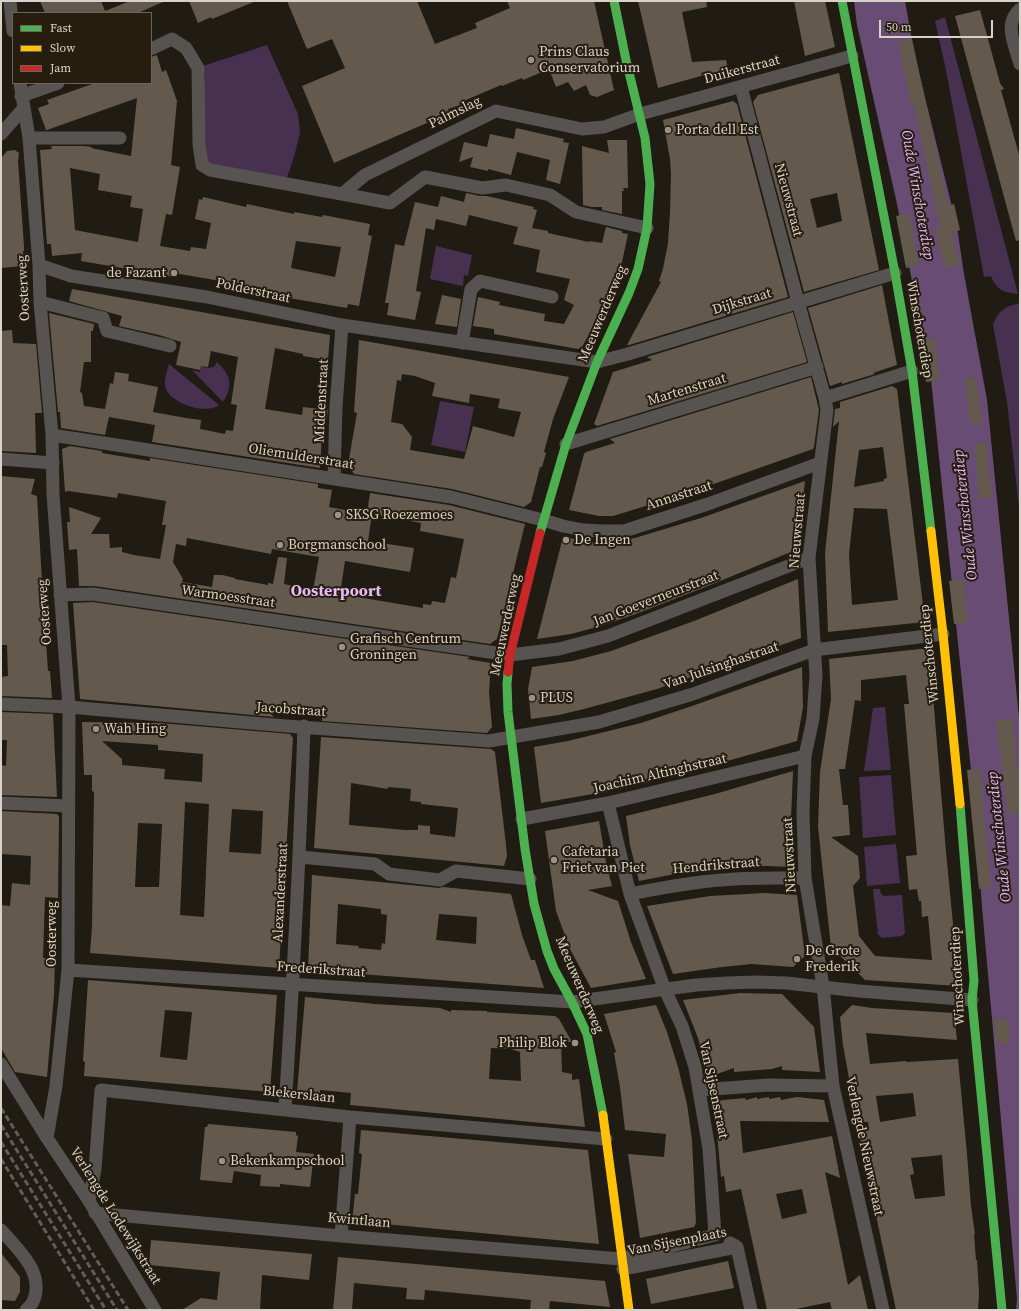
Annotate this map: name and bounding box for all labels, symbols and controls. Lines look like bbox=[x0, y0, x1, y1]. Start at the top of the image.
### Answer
legend bbox=[12, 12, 152, 84]
scale bar bbox=[881, 12, 995, 38]
text: 50 m bbox=[886, 19, 912, 35]
text: Fast bbox=[50, 20, 72, 36]
text: Slow bbox=[50, 40, 75, 56]
place label: Prins Claus Conservatorium bbox=[539, 44, 640, 76]
street label: Duikerstraat bbox=[702, 52, 782, 88]
marker: Prins Claus Conservatorium bbox=[526, 55, 536, 65]
text: Jam bbox=[50, 60, 71, 76]
street label: Palmslag bbox=[426, 93, 484, 133]
place label: Porta dell Est bbox=[676, 122, 758, 138]
marker: Porta dell Est bbox=[663, 125, 673, 135]
water label: Oude Winschoterdiep bbox=[897, 129, 937, 261]
street label: Nieuwstraat bbox=[770, 161, 806, 239]
street label: Oosterweg bbox=[14, 254, 34, 322]
street label: Meeuwerderweg bbox=[575, 263, 631, 365]
place label: de Fazant bbox=[107, 265, 166, 281]
marker: de Fazant bbox=[169, 268, 179, 278]
street label: Polderstraat bbox=[214, 275, 292, 307]
street label: Winschoterdiep bbox=[902, 279, 936, 379]
street label: Dijkstraat bbox=[711, 285, 773, 319]
street label: Middenstraat bbox=[311, 359, 333, 443]
street label: Martenstraat bbox=[646, 370, 728, 410]
street label: Oliemulderstraat bbox=[247, 440, 355, 474]
water label: Oude Winschoterdiep bbox=[950, 449, 982, 581]
street label: Annastraat bbox=[644, 477, 714, 515]
street label: Nieuwstraat bbox=[786, 493, 810, 569]
place label: SKSG Roezemoes bbox=[346, 507, 453, 523]
marker: SKSG Roezemoes bbox=[333, 510, 343, 520]
place label: De Ingen bbox=[574, 532, 631, 548]
marker: De Ingen bbox=[561, 535, 571, 545]
place label: Borgmanschool bbox=[288, 537, 386, 553]
marker: Borgmanschool bbox=[275, 540, 285, 550]
street label: Jan Goeverneurstraat bbox=[591, 567, 721, 631]
street label: Meeuwerderweg bbox=[487, 572, 525, 678]
street label: Oosterweg bbox=[34, 578, 56, 646]
street label: Warmoesstraat bbox=[180, 582, 276, 612]
district label: Oosterpoort bbox=[291, 582, 381, 602]
street label: Winschoterdiep bbox=[916, 604, 944, 704]
place label: Grafisch Centrum Groningen bbox=[350, 631, 461, 664]
street label: Van Julsinghastraat bbox=[661, 638, 781, 694]
marker: Grafisch Centrum Groningen bbox=[337, 642, 347, 652]
place label: PLUS bbox=[540, 690, 573, 706]
marker: PLUS bbox=[527, 693, 537, 703]
street label: Jacobstraat bbox=[256, 699, 326, 721]
place label: Wah Hing bbox=[104, 721, 166, 737]
marker: Wah Hing bbox=[91, 724, 101, 734]
street label: Joachim Altinghstraat bbox=[592, 750, 728, 798]
water label: Oude Winschoterdiep bbox=[984, 771, 1016, 903]
street label: Nieuwstraat bbox=[780, 817, 800, 893]
street label: Alexanderstraat bbox=[270, 843, 292, 943]
place label: Cafetaria Friet van Piet bbox=[562, 844, 645, 876]
street label: Hendrikstraat bbox=[672, 854, 760, 878]
marker: Cafetaria Friet van Piet bbox=[549, 855, 559, 865]
street label: Oosterweg bbox=[44, 901, 60, 967]
street label: Winschoterdiep bbox=[947, 926, 969, 1026]
street label: Meeuwerderweg bbox=[551, 934, 607, 1036]
place label: De Grote Frederik bbox=[805, 943, 860, 976]
marker: De Grote Frederik bbox=[792, 954, 802, 964]
street label: Frederikstraat bbox=[276, 959, 366, 981]
place label: Philip Blok bbox=[498, 1035, 567, 1051]
marker: Philip Blok bbox=[570, 1038, 580, 1048]
street label: Van Sijsenstraat bbox=[694, 1040, 732, 1140]
street label: Verlengde Nieuwstraat bbox=[841, 1075, 887, 1217]
street label: Blekerslaan bbox=[262, 1083, 336, 1107]
street label: Verlengde Lodewijkstraat bbox=[66, 1144, 164, 1288]
place label: Bekenkampschool bbox=[230, 1153, 345, 1169]
marker: Bekenkampschool bbox=[217, 1156, 227, 1166]
street label: Kwintlaan bbox=[327, 1210, 391, 1232]
street label: Van Sijsenplaats bbox=[626, 1224, 728, 1260]

